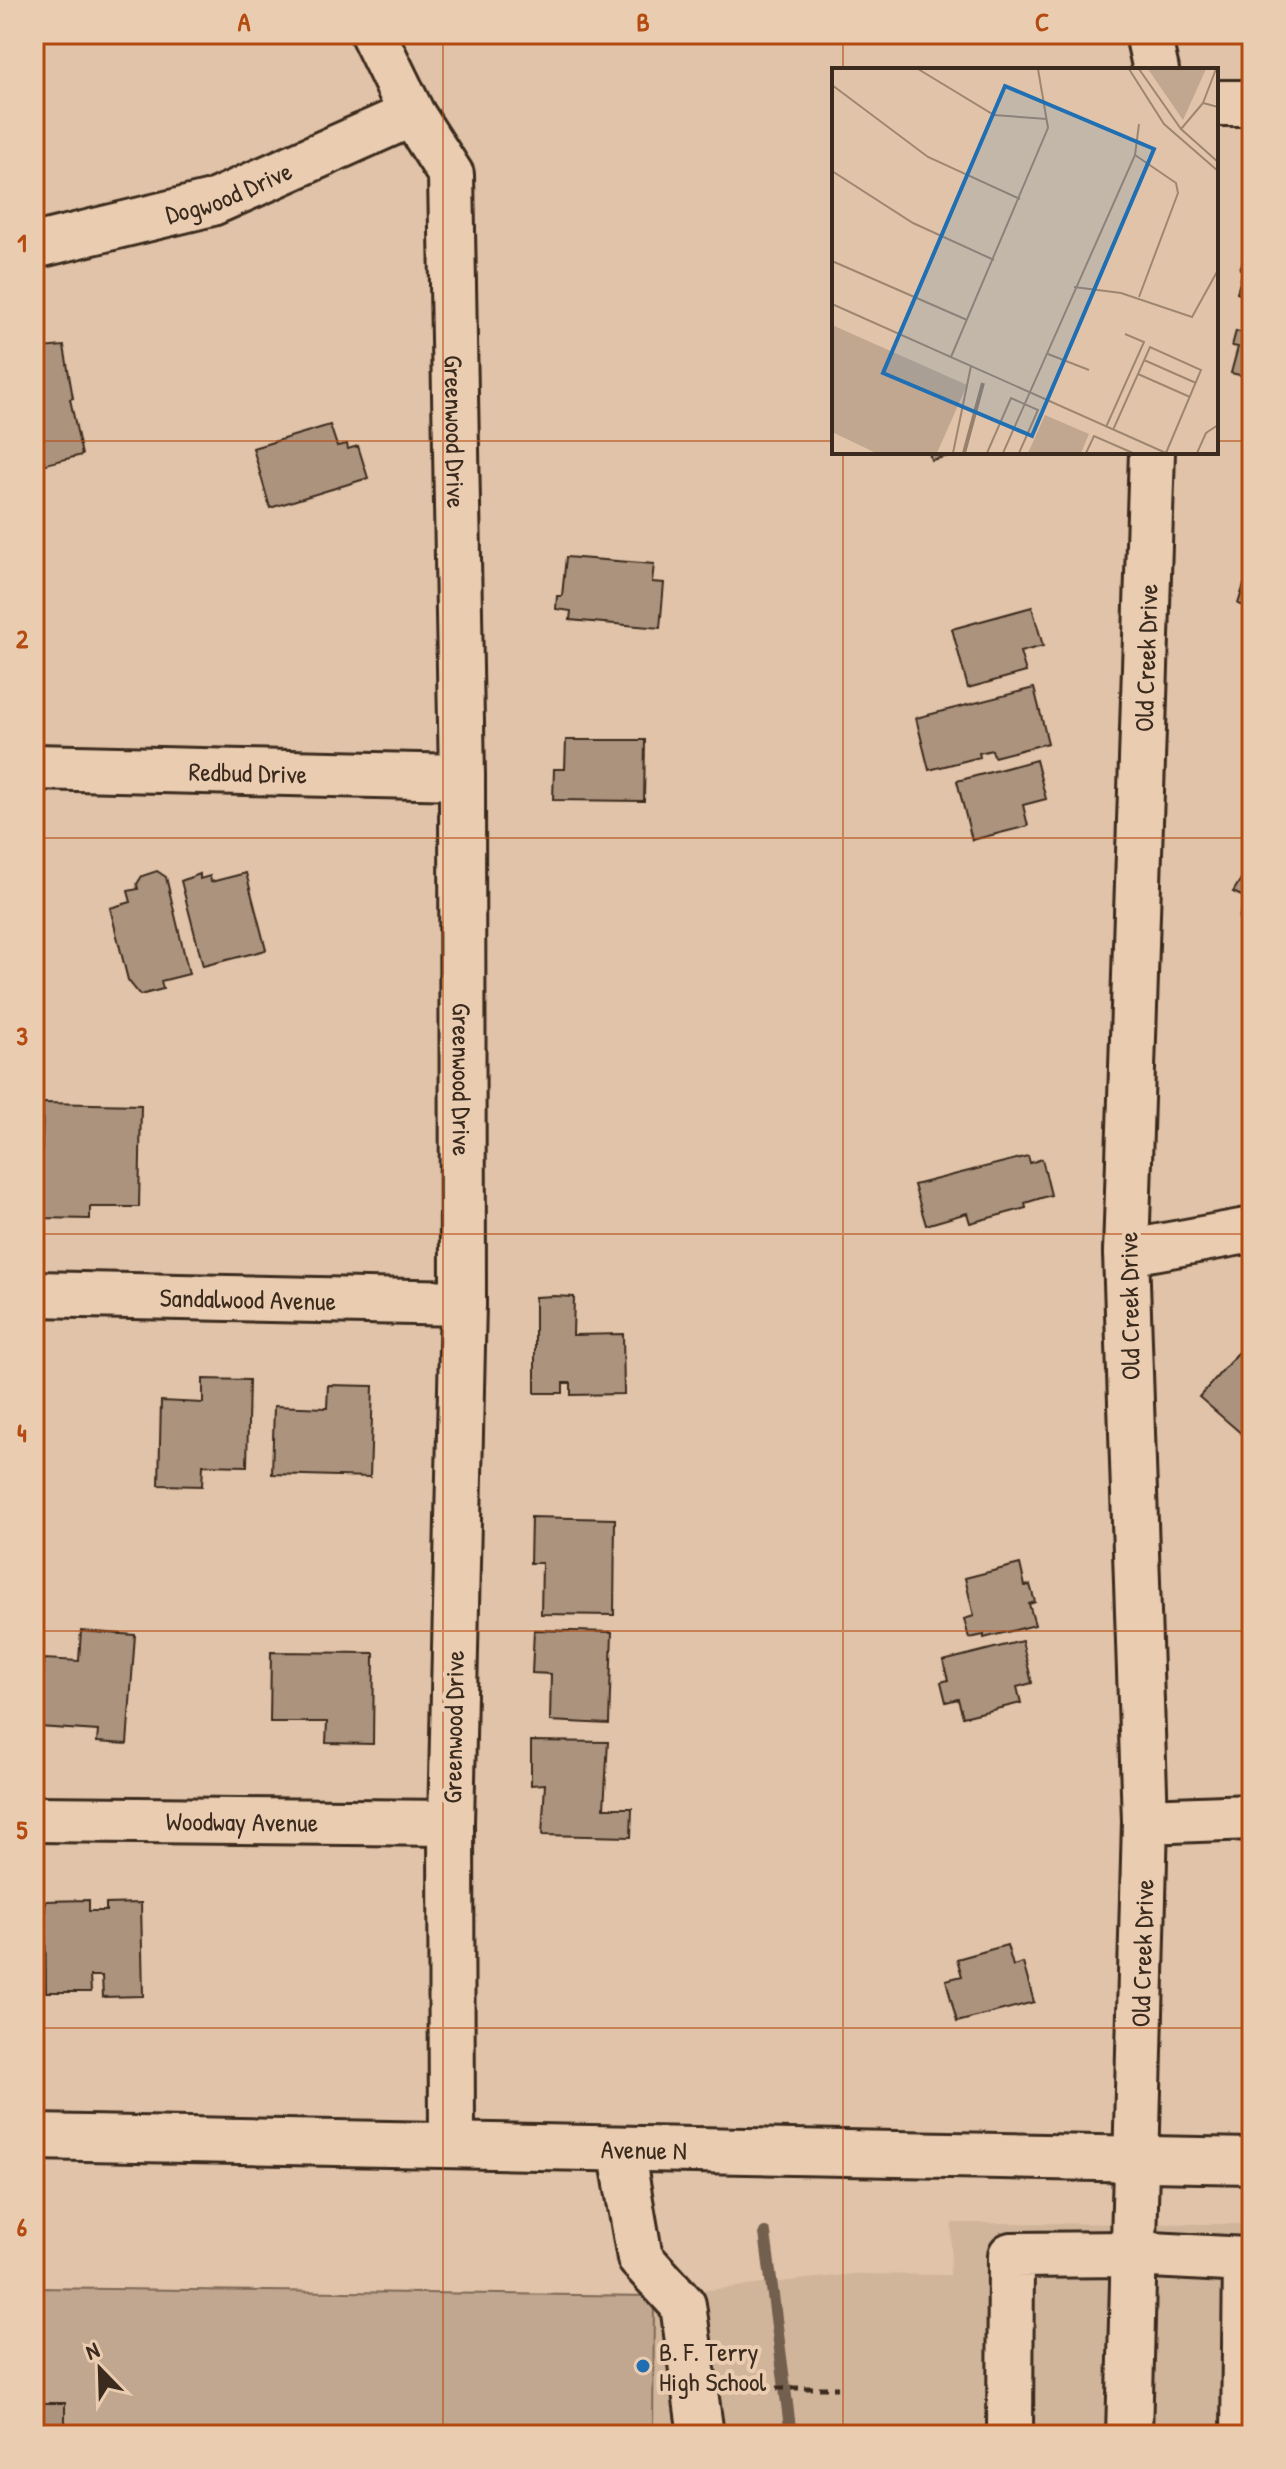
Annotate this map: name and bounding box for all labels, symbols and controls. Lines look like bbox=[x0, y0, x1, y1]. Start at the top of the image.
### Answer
text: A bbox=[238, 4, 251, 39]
text: B bbox=[636, 4, 650, 39]
text: C bbox=[1035, 4, 1049, 39]
inset map bbox=[832, 68, 1218, 454]
street label: Dogwood Drive bbox=[162, 152, 297, 231]
text: 1 bbox=[17, 225, 27, 260]
street label: Greenwood Drive bbox=[437, 355, 475, 508]
street label: Old Creek Drive bbox=[1125, 583, 1165, 732]
text: 2 bbox=[16, 621, 29, 656]
street label: Redbud Drive bbox=[188, 753, 308, 791]
street label: Greenwood Drive bbox=[445, 1003, 480, 1156]
text: 3 bbox=[16, 1018, 28, 1053]
street label: Old Creek Drive bbox=[1110, 1232, 1148, 1380]
street label: Sandalwood Avenue bbox=[159, 1279, 336, 1318]
text: 4 bbox=[17, 1415, 27, 1450]
street label: Greenwood Drive bbox=[434, 1650, 472, 1804]
street label: Woodway Avenue bbox=[166, 1803, 318, 1839]
text: 5 bbox=[17, 1812, 28, 1847]
street label: Old Creek Drive bbox=[1122, 1879, 1161, 2028]
street label: Avenue N bbox=[601, 2131, 687, 2167]
text: 6 bbox=[17, 2209, 28, 2244]
north arrow bbox=[60, 2329, 140, 2409]
text: N bbox=[81, 2334, 104, 2367]
place label: B. F. Terry High School bbox=[659, 2334, 766, 2399]
marker: B. F. Terry High School bbox=[634, 2357, 652, 2375]

